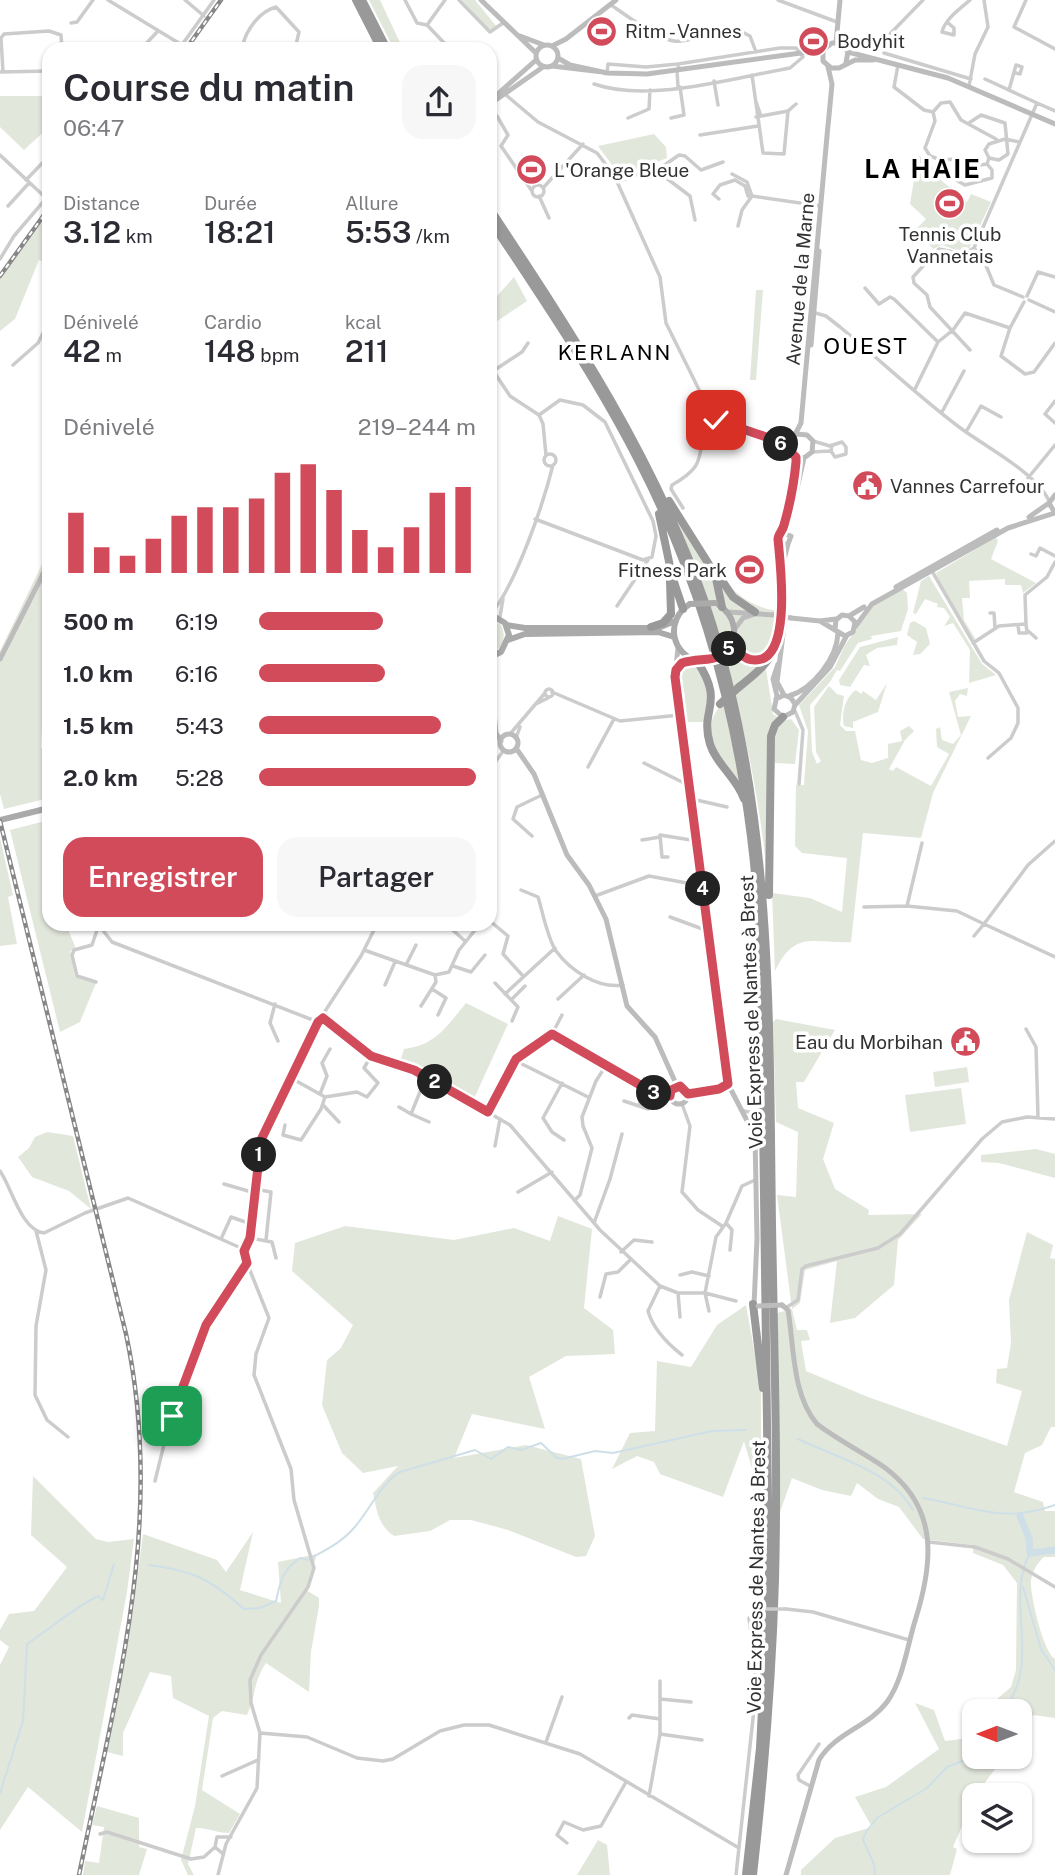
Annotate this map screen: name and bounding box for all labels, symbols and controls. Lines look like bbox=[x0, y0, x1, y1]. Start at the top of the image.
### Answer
sports icon: Ritm - Vannes bbox=[585, 14, 619, 48]
place label: Ritm - Vannes bbox=[625, 20, 742, 42]
sports icon: Bodyhit bbox=[797, 24, 831, 58]
place label: Bodyhit bbox=[837, 30, 905, 52]
text: Course du matin bbox=[63, 65, 355, 110]
button: share bbox=[402, 65, 476, 139]
text: 06:47 bbox=[63, 114, 125, 141]
sports icon: L'Orange Bleue bbox=[514, 153, 548, 187]
district label: LA HAIE bbox=[864, 153, 982, 184]
place label: L'Orange Bleue bbox=[554, 159, 689, 181]
sports icon: Tennis Club Vannetais bbox=[933, 186, 967, 220]
text: Distance bbox=[63, 192, 140, 214]
text: Durée bbox=[204, 192, 257, 214]
text: Allure bbox=[345, 192, 399, 214]
street label: Avenue de la Marne bbox=[781, 192, 819, 366]
text: 3.12 bbox=[63, 214, 121, 250]
text: 18:21 bbox=[204, 214, 276, 250]
text: 5:53 bbox=[345, 214, 412, 250]
place label: Tennis Club Vannetais bbox=[899, 223, 1001, 267]
text: km bbox=[121, 225, 153, 247]
text: /km bbox=[412, 225, 450, 247]
text: Dénivelé bbox=[63, 311, 139, 333]
text: Cardio bbox=[204, 311, 262, 333]
text: kcal bbox=[345, 311, 382, 333]
district label: OUEST bbox=[823, 332, 909, 359]
text: 42 bbox=[63, 333, 101, 369]
text: 148 bbox=[204, 333, 256, 369]
text: 211 bbox=[345, 333, 389, 369]
district label: KERLANN bbox=[558, 340, 672, 365]
text: m bbox=[101, 344, 122, 366]
text: bpm bbox=[256, 344, 299, 366]
pin bbox=[686, 390, 746, 450]
icon: check bbox=[697, 401, 735, 439]
text: Dénivelé bbox=[63, 413, 155, 440]
text: 219–244 m bbox=[358, 413, 476, 440]
pin: 6 bbox=[764, 426, 798, 462]
text: 6 bbox=[774, 432, 787, 454]
public building icon: Vannes Carrefour bbox=[850, 469, 884, 503]
place label: Vannes Carrefour bbox=[890, 475, 1045, 497]
sports icon: Fitness Park bbox=[733, 553, 767, 587]
place label: Fitness Park bbox=[618, 559, 727, 581]
text: 500 m bbox=[63, 608, 134, 635]
text: 6:19 bbox=[175, 608, 218, 635]
pin: 5 bbox=[712, 632, 746, 666]
text: 5 bbox=[722, 637, 735, 659]
text: 1.0 km bbox=[63, 660, 133, 687]
text: 6:16 bbox=[175, 660, 218, 687]
text: 1.5 km bbox=[63, 712, 134, 739]
text: 5:43 bbox=[175, 712, 224, 739]
text: 2.0 km bbox=[63, 764, 138, 791]
text: 5:28 bbox=[175, 764, 224, 791]
button: Enregistrer bbox=[63, 837, 263, 917]
button: Partager bbox=[277, 837, 476, 917]
pin: 4 bbox=[686, 872, 720, 906]
street label: Voie Express de Nantes à Brest bbox=[735, 875, 767, 1149]
text: 4 bbox=[696, 877, 709, 899]
public building icon: Eau du Morbihan bbox=[949, 1025, 983, 1059]
place label: Eau du Morbihan bbox=[795, 1031, 943, 1053]
pin: 2 bbox=[418, 1064, 452, 1100]
text: 2 bbox=[428, 1070, 441, 1092]
pin: 3 bbox=[636, 1076, 672, 1110]
text: 3 bbox=[647, 1081, 660, 1103]
pin: 1 bbox=[242, 1138, 276, 1172]
text: 1 bbox=[254, 1143, 263, 1165]
pin bbox=[142, 1386, 202, 1446]
icon: arrive bbox=[153, 1397, 191, 1435]
street label: Voie Express de Nantes à Brest bbox=[743, 1440, 769, 1714]
north arrow bbox=[962, 1699, 1032, 1769]
map controls bbox=[962, 1699, 1032, 1853]
button: layers bbox=[962, 1783, 1032, 1853]

